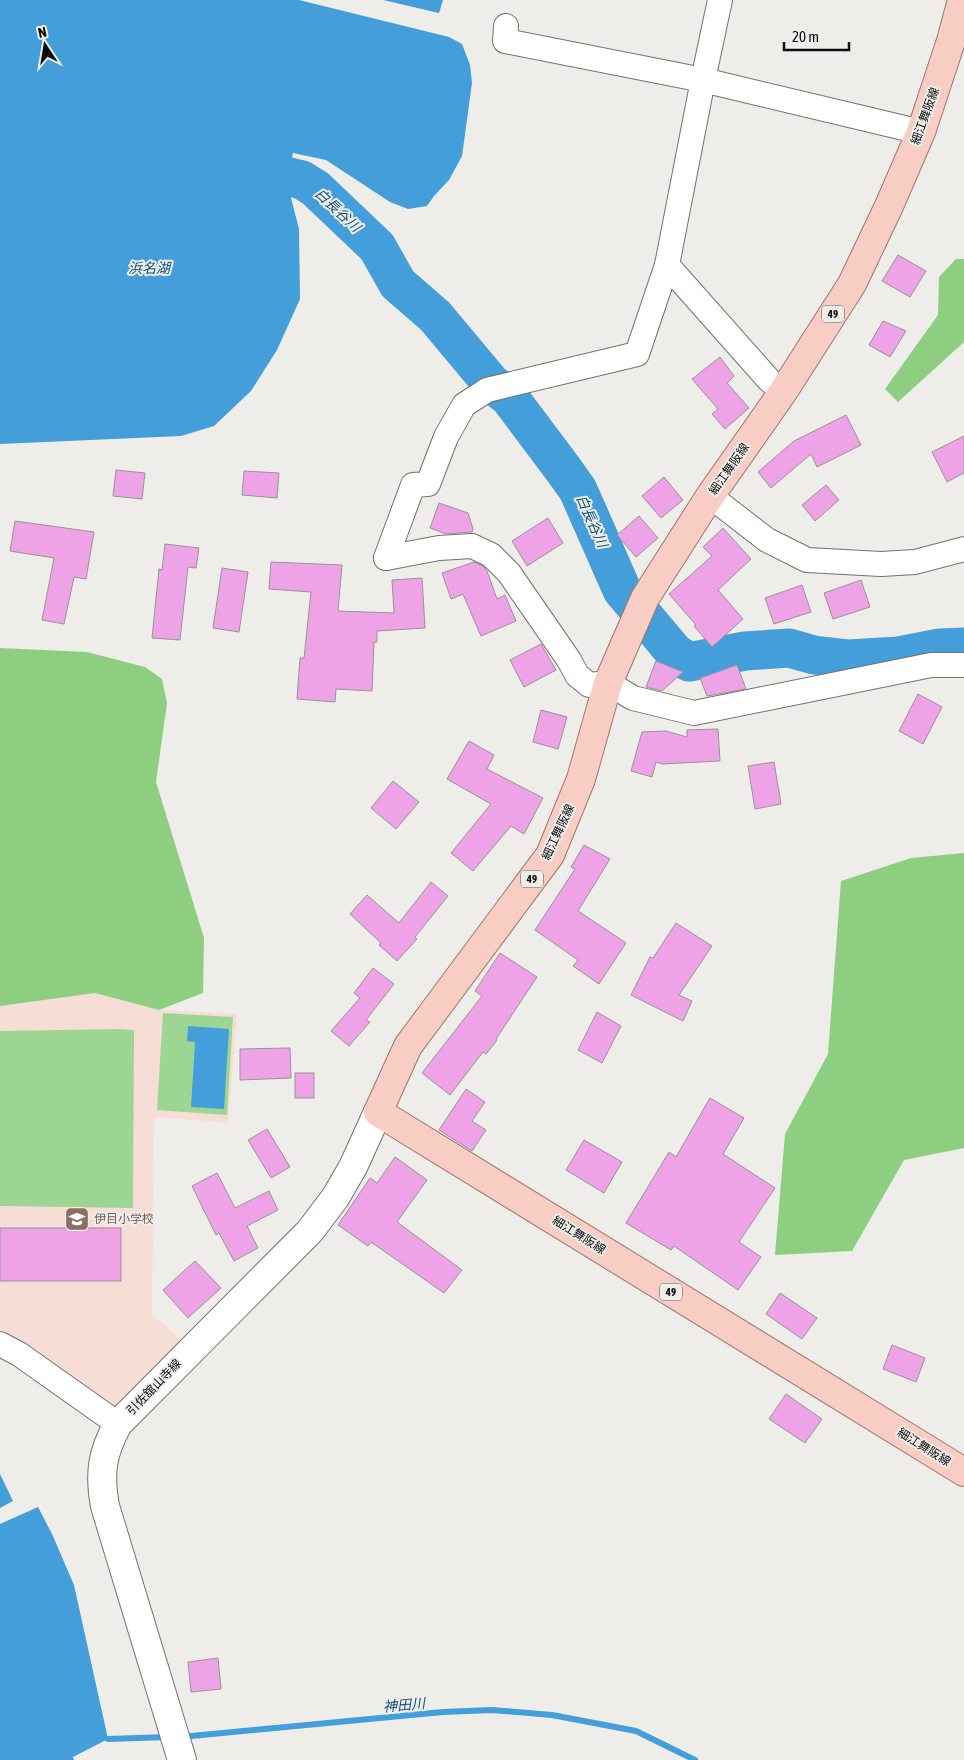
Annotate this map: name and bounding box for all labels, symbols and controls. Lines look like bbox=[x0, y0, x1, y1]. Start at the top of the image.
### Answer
north arrow bbox=[20, 20, 70, 70]
scale bar bbox=[784, 20, 849, 52]
text: N bbox=[37, 24, 48, 41]
text: 20 m bbox=[792, 28, 819, 45]
street label: 細江舞阪線 bbox=[908, 85, 942, 147]
water label: 白長谷川 bbox=[312, 185, 365, 236]
water label: 浜名湖 bbox=[128, 260, 172, 276]
road number: 49 bbox=[822, 306, 844, 322]
street label: 細江舞阪線 bbox=[706, 440, 752, 498]
water label: 白長谷川 bbox=[573, 492, 612, 552]
street label: 細江舞阪線 bbox=[539, 802, 577, 862]
road number: 49 bbox=[521, 871, 543, 888]
school or university icon: 伊目小学校 bbox=[64, 1206, 90, 1232]
place label: 伊目小学校 bbox=[94, 1212, 154, 1226]
street label: 細江舞阪線 bbox=[550, 1213, 608, 1257]
road number: 49 bbox=[660, 1284, 682, 1300]
street label: 引佐舘山寺線 bbox=[124, 1356, 184, 1418]
street label: 細江舞阪線 bbox=[895, 1425, 953, 1469]
water label: 神田川 bbox=[382, 1695, 428, 1715]

